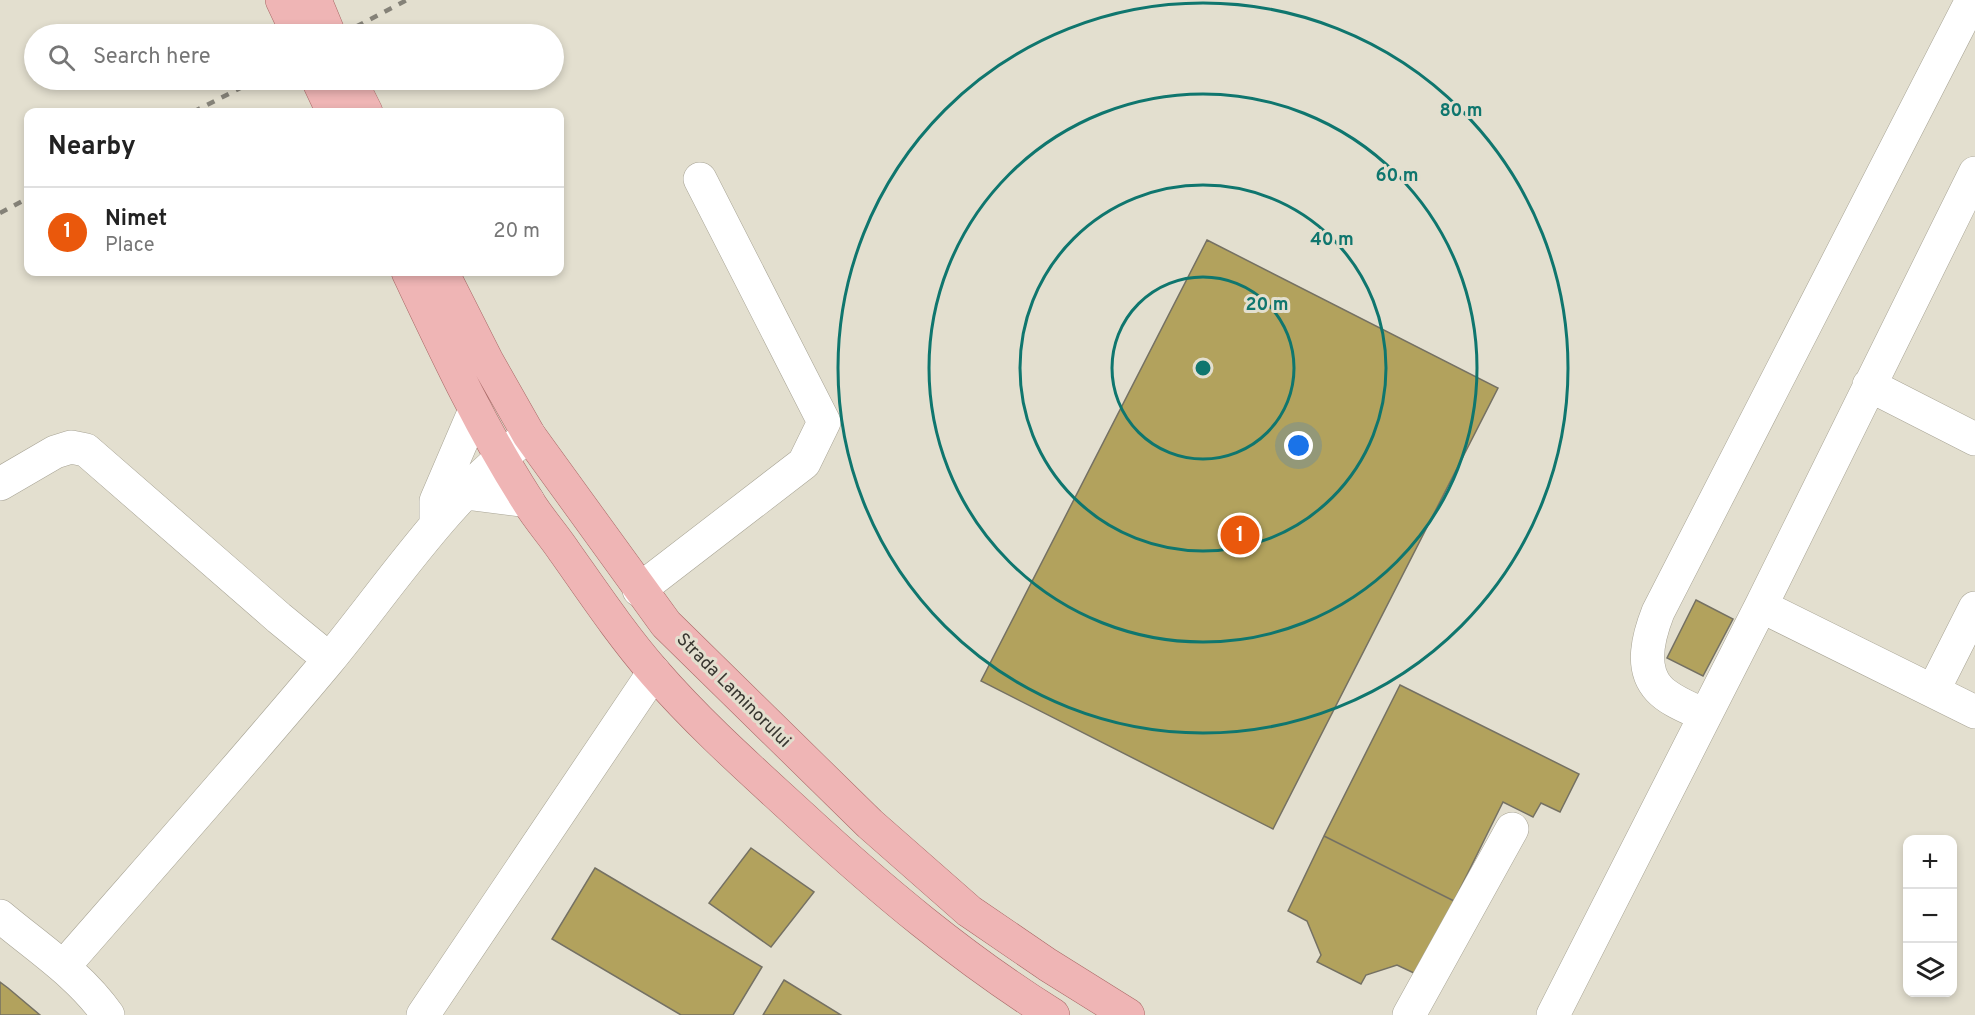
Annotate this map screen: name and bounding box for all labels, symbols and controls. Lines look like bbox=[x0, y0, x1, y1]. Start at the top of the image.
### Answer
search box bbox=[24, 24, 564, 90]
icon: search bbox=[45, 41, 78, 74]
text: Search here bbox=[93, 44, 211, 71]
text: 80 m bbox=[1439, 100, 1483, 123]
text: Nearby bbox=[48, 131, 136, 164]
text: 60 m bbox=[1375, 165, 1419, 188]
text: Nimet bbox=[105, 206, 167, 233]
text: 1 bbox=[64, 219, 72, 245]
text: 20 m bbox=[493, 219, 540, 245]
text: 40 m bbox=[1310, 229, 1354, 252]
text: Place bbox=[105, 233, 155, 259]
text: 20 m bbox=[1245, 294, 1289, 317]
centre of rings bbox=[1193, 358, 1213, 378]
your location bbox=[1284, 431, 1313, 460]
pin: 1 bbox=[1220, 512, 1260, 558]
street label: Strada Laminorului bbox=[671, 629, 795, 753]
map controls bbox=[1903, 835, 1957, 997]
button: + bbox=[1903, 835, 1957, 889]
button: − bbox=[1903, 889, 1957, 943]
button: layers bbox=[1903, 943, 1957, 997]

